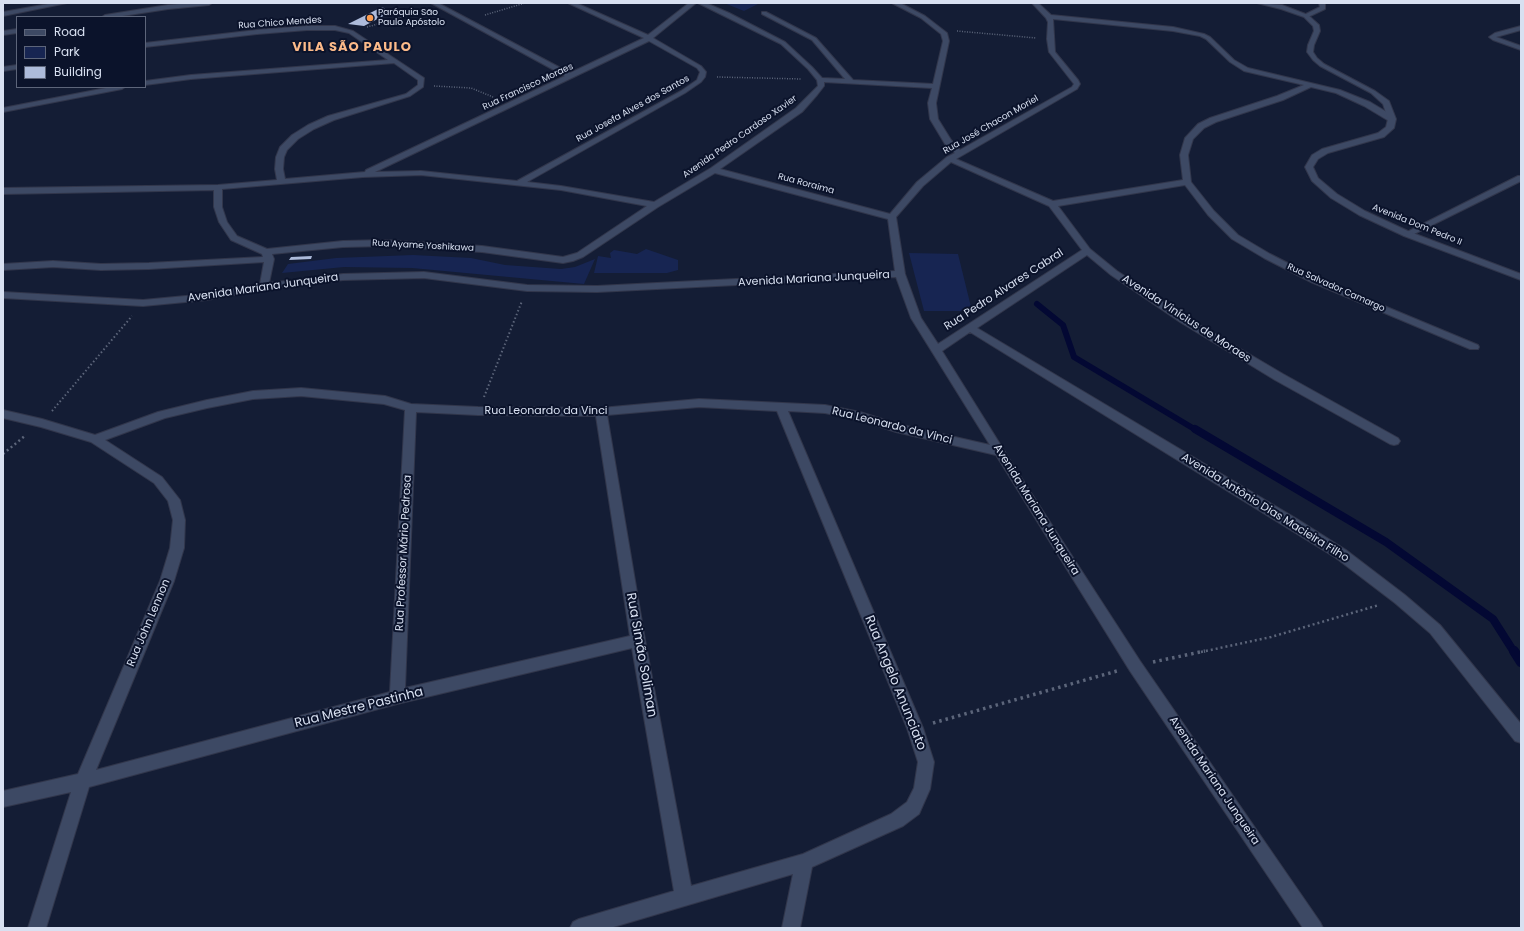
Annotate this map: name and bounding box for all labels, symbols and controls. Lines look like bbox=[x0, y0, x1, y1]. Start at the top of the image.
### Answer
place label: Paróquia São Paulo Apóstolo bbox=[378, 8, 445, 29]
marker: Paróquia São Paulo Apóstolo bbox=[365, 13, 375, 23]
street label: Rua Chico Mendes bbox=[238, 15, 322, 31]
legend bbox=[16, 16, 146, 88]
text: Road bbox=[54, 23, 85, 40]
district label: VILA SÃO PAULO bbox=[292, 40, 412, 56]
text: Park bbox=[54, 43, 80, 60]
street label: Rua Francisco Moraes bbox=[481, 61, 575, 113]
text: Building bbox=[54, 63, 102, 80]
street label: Rua Josefa Alves dos Santos bbox=[574, 73, 692, 145]
street label: Avenida Pedro Cardoso Xavier bbox=[681, 93, 799, 181]
street label: Rua José Chacon Moriel bbox=[942, 93, 1040, 157]
street label: Rua Roraima bbox=[777, 171, 835, 197]
street label: Avenida Dom Pedro II bbox=[1371, 202, 1463, 248]
street label: Rua Ayame Yoshikawa bbox=[372, 238, 474, 254]
street label: Rua Pedro Alvares Cabral bbox=[942, 246, 1066, 334]
street label: Rua Salvador Camargo bbox=[1286, 262, 1386, 314]
street label: Avenida Mariana Junqueira bbox=[738, 268, 890, 290]
street label: Avenida Mariana Junqueira bbox=[187, 271, 339, 305]
street label: Avenida Vinícius de Moraes bbox=[1119, 272, 1253, 366]
street label: Rua Leonardo da Vinci bbox=[484, 404, 608, 418]
street label: Rua Leonardo da Vinci bbox=[831, 405, 953, 447]
street label: Avenida Mariana Junqueira bbox=[990, 442, 1082, 578]
street label: Avenida Antônio Dias Macieira Filho bbox=[1179, 451, 1351, 565]
street label: Rua Professor Mário Pedrosa bbox=[393, 475, 415, 631]
street label: Rua John Lennon bbox=[125, 577, 173, 669]
street label: Rua Simão Soliman bbox=[622, 592, 660, 718]
street label: Rua Angelo Anunciato bbox=[861, 613, 929, 753]
street label: Rua Mestre Pastinha bbox=[293, 684, 425, 732]
street label: Avenida Mariana Junqueira bbox=[1166, 714, 1262, 848]

